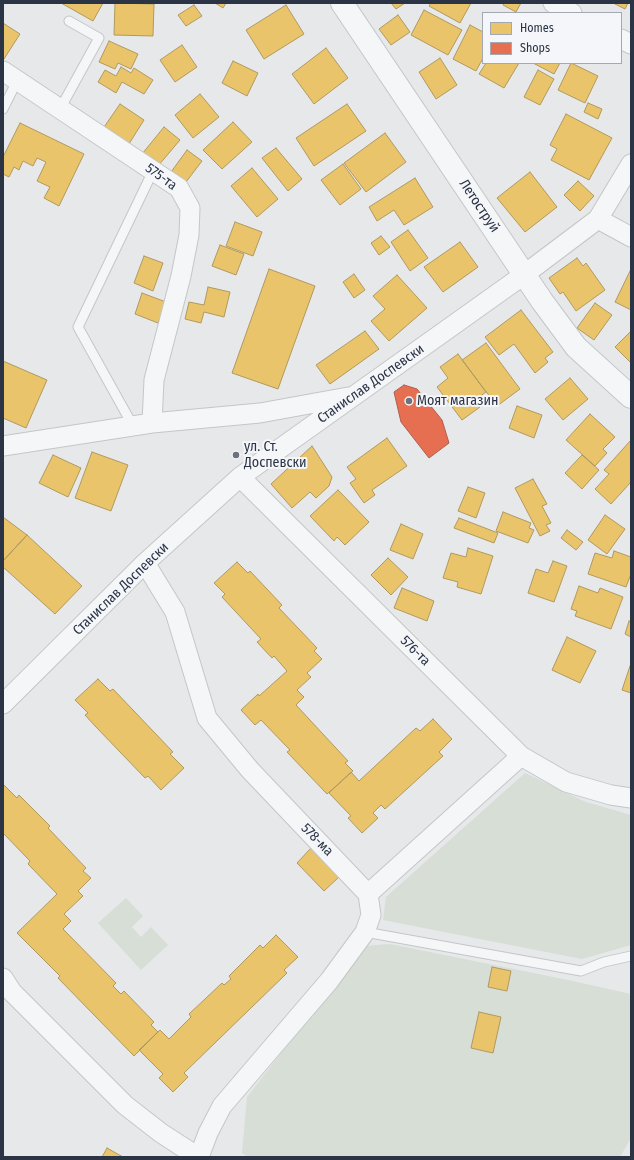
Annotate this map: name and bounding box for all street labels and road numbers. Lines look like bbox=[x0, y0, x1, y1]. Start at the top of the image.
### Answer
street label: 575-та bbox=[142, 160, 180, 194]
street label: Летоструй bbox=[455, 176, 503, 236]
street label: Станислав Доспевски bbox=[314, 341, 428, 427]
street label: Станислав Доспевски bbox=[70, 539, 172, 639]
street label: 576-та bbox=[397, 633, 433, 669]
street label: 578-ма bbox=[297, 820, 337, 860]

